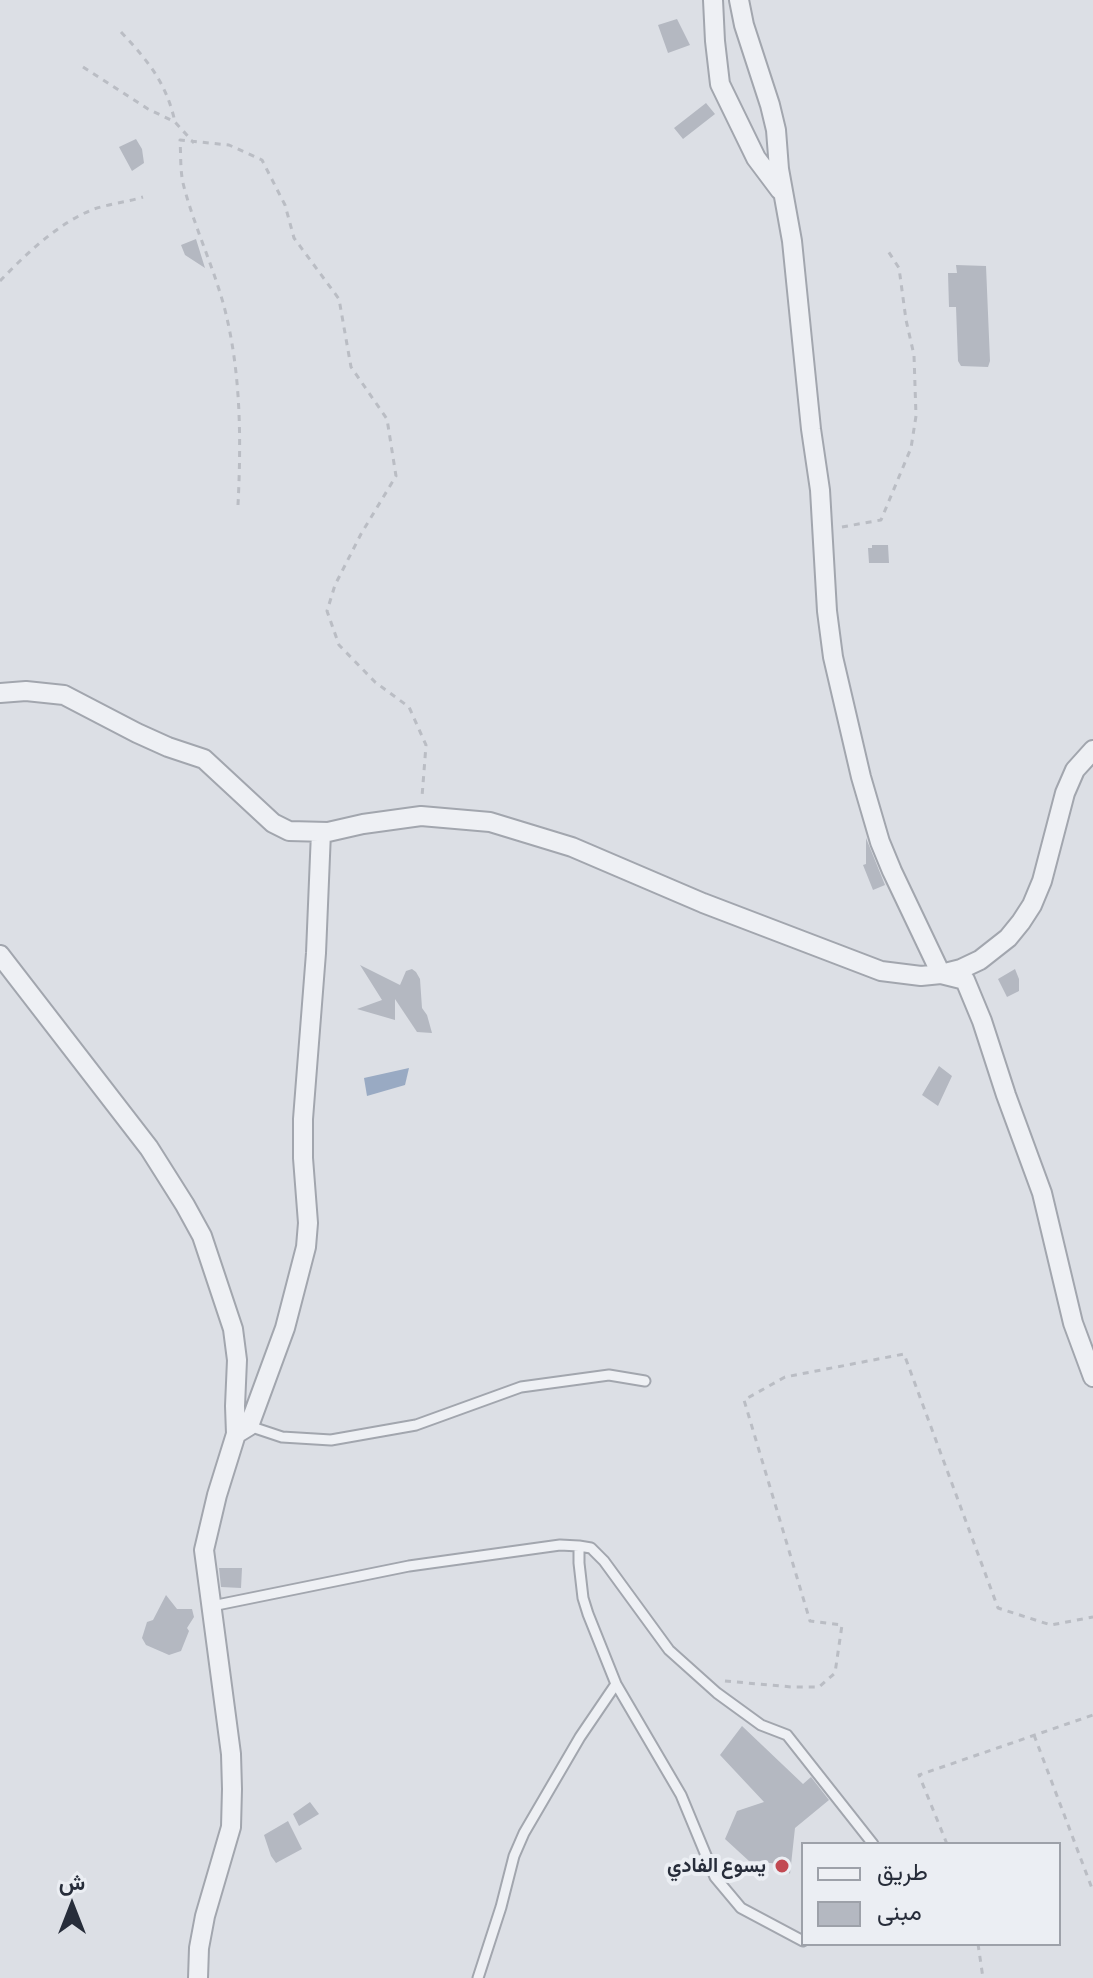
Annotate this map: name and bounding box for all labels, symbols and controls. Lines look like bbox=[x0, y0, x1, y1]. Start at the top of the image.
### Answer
legend bbox=[801, 1842, 1061, 1946]
place label: يسوع الفادي bbox=[667, 1854, 766, 1878]
marker: يسوع الفادي bbox=[773, 1857, 791, 1875]
text: طريق bbox=[877, 1858, 928, 1885]
north arrow bbox=[32, 1866, 112, 1946]
text: ش bbox=[59, 1869, 85, 1895]
text: مبنى bbox=[877, 1898, 922, 1925]

